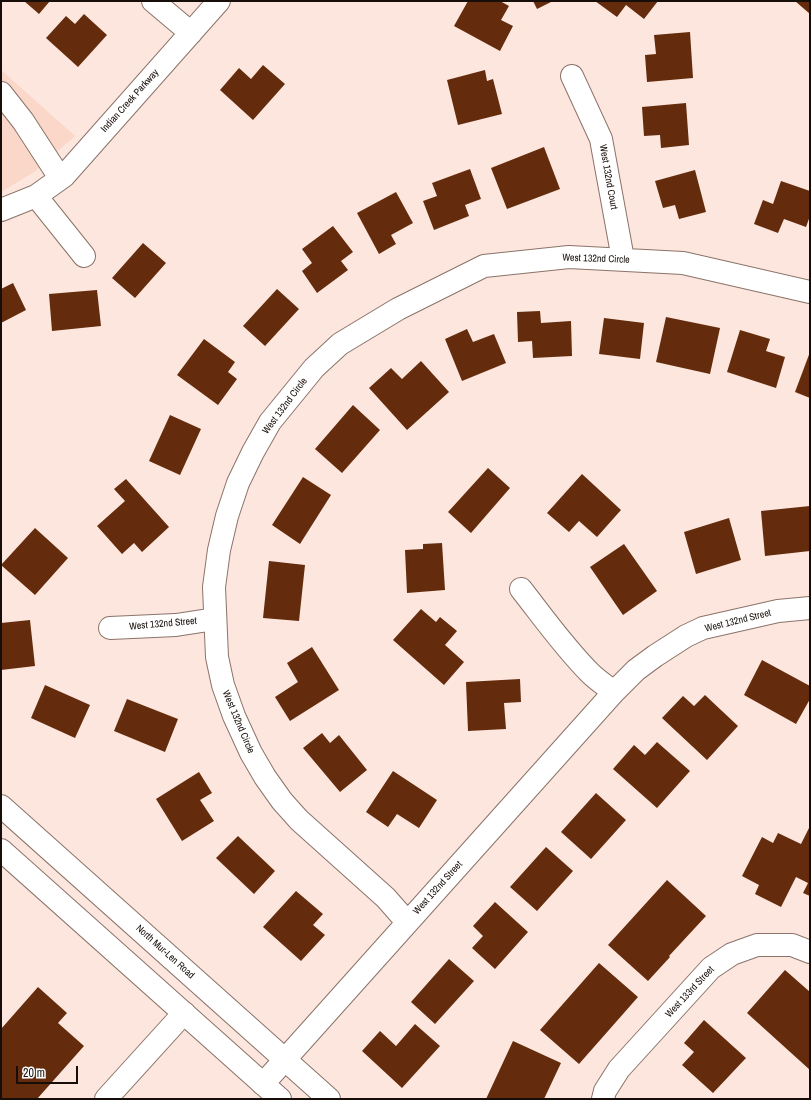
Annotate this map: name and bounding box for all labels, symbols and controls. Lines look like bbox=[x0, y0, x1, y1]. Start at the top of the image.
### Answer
street label: Indian Creek Parkway bbox=[99, 67, 161, 135]
street label: West 132nd Court bbox=[596, 143, 620, 211]
street label: West 132nd Circle bbox=[562, 252, 630, 266]
street label: West 132nd Circle bbox=[260, 376, 310, 436]
street label: West 132nd Street bbox=[704, 607, 772, 635]
street label: West 132nd Street bbox=[129, 615, 197, 633]
street label: West 132nd Circle bbox=[219, 689, 257, 755]
street label: West 132nd Street bbox=[411, 859, 465, 917]
street label: North Mur-Len Road bbox=[133, 923, 197, 981]
street label: West 133rd Street bbox=[663, 964, 717, 1020]
scale bar bbox=[18, 1058, 80, 1084]
text: 20 m bbox=[23, 1065, 45, 1081]

